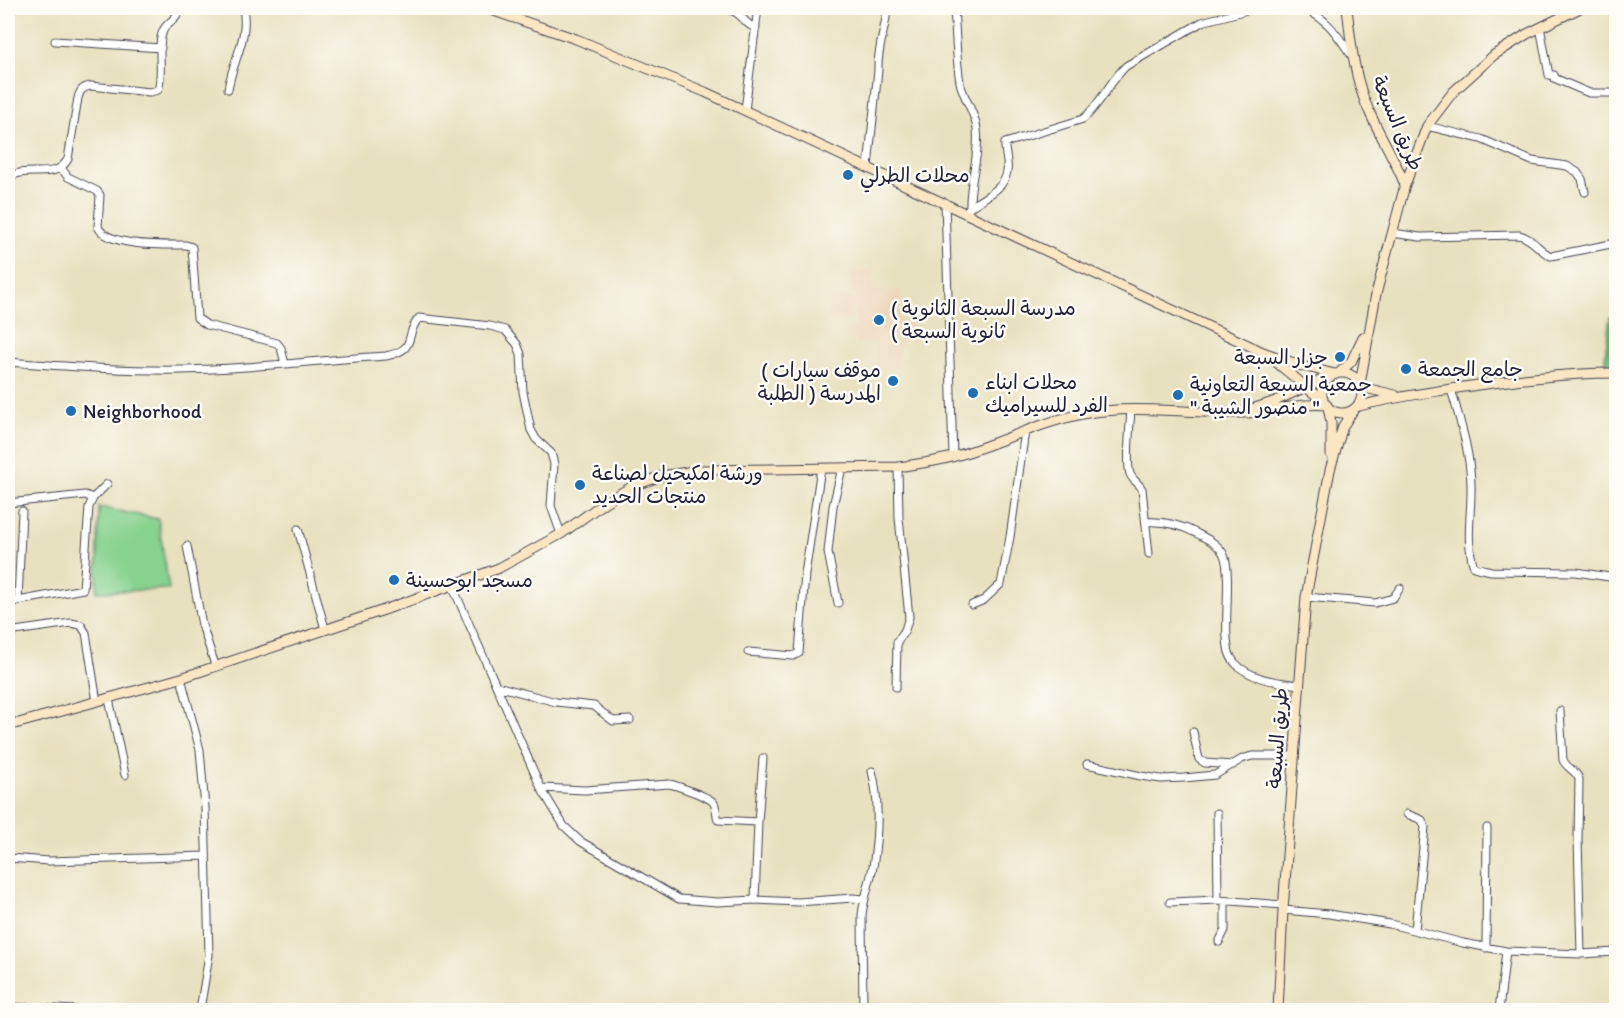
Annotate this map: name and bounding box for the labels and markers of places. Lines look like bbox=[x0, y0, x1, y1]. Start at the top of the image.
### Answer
place label: محلات الطرلي bbox=[860, 163, 970, 193]
marker: محلات الطرلي bbox=[841, 168, 855, 182]
place label: ( مدرسة السبعة الثانوية ( ثانوية السبعة bbox=[891, 296, 1076, 343]
marker: ( مدرسة السبعة الثانوية ( ثانوية السبعة bbox=[872, 313, 886, 327]
place label: جزار السبعة bbox=[1234, 345, 1328, 369]
marker: جزار السبعة bbox=[1333, 350, 1347, 364]
place label: جامع الجمعة bbox=[1418, 357, 1523, 384]
place label: ( موقف سيارات المدرسة ( الطلبة bbox=[758, 358, 881, 405]
marker: جامع الجمعة bbox=[1399, 362, 1413, 376]
place label: محلات ابناء الفرد للسيراميك bbox=[985, 370, 1108, 417]
place label: جمعية السبعة التعاونية " منصور الشيبة " bbox=[1190, 372, 1372, 419]
marker: ( موقف سيارات المدرسة ( الطلبة bbox=[886, 374, 900, 388]
marker: محلات ابناء الفرد للسيراميك bbox=[966, 386, 980, 400]
marker: جمعية السبعة التعاونية " منصور الشيبة " bbox=[1171, 388, 1185, 402]
place label: Neighborhood bbox=[83, 399, 202, 423]
marker: Neighborhood bbox=[64, 404, 78, 418]
place label: ورشة امكيحيل لصناعة منتجات الحديد bbox=[592, 461, 763, 508]
marker: ورشة امكيحيل لصناعة منتجات الحديد bbox=[573, 478, 587, 492]
place label: مسجد ابوحسينة bbox=[406, 568, 533, 592]
marker: مسجد ابوحسينة bbox=[387, 573, 401, 587]

